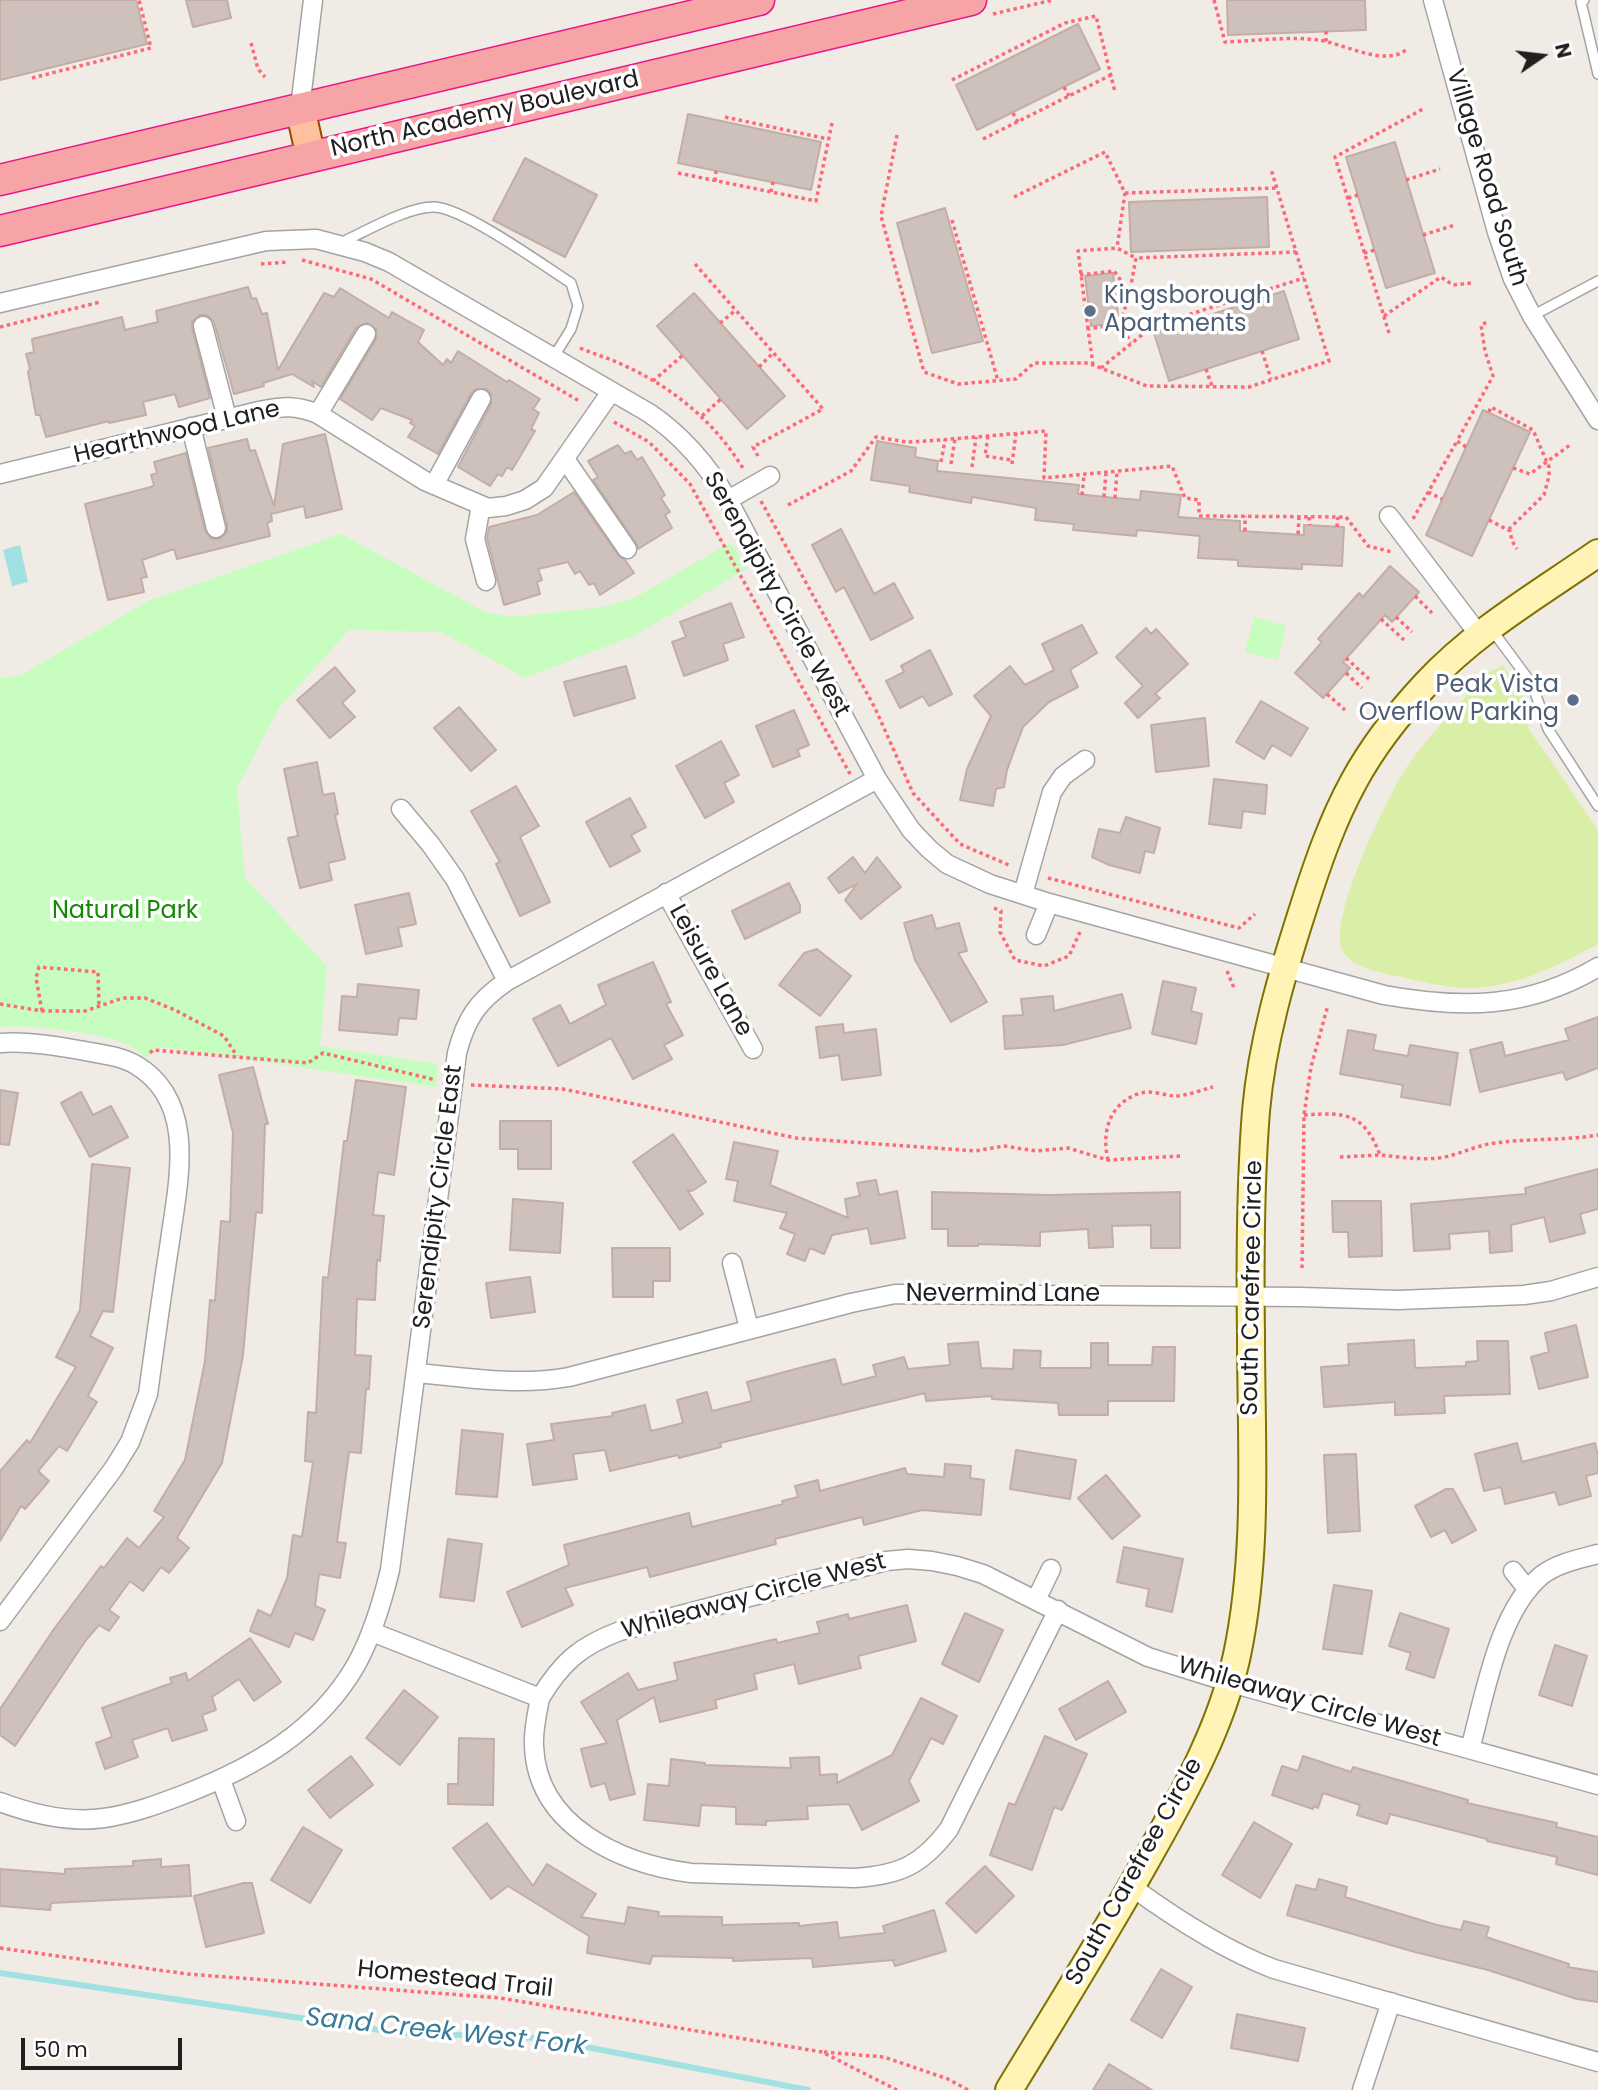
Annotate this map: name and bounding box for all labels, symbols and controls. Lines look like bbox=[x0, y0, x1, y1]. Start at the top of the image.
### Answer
north arrow bbox=[1507, 21, 1577, 91]
text: N bbox=[1548, 41, 1578, 61]
street label: North Academy Boulevard bbox=[328, 65, 642, 165]
street label: Village Road South bbox=[1439, 66, 1533, 290]
place label: Kingsborough Apartments bbox=[1104, 283, 1271, 339]
marker: Kingsborough Apartments bbox=[1082, 303, 1098, 319]
street label: Hearthwood Lane bbox=[71, 395, 283, 471]
street label: Serendipity Circle West bbox=[697, 467, 855, 723]
place label: Peak Vista Overflow Parking bbox=[1359, 672, 1559, 728]
marker: Peak Vista Overflow Parking bbox=[1565, 692, 1581, 708]
park label: Natural Park bbox=[52, 898, 198, 926]
street label: Leisure Lane bbox=[662, 900, 758, 1042]
street label: Serendipity Circle East bbox=[408, 1063, 470, 1331]
street label: South Carefree Circle bbox=[1236, 1160, 1270, 1416]
street label: Nevermind Lane bbox=[906, 1281, 1100, 1309]
street label: Whileaway Circle West bbox=[619, 1548, 889, 1646]
street label: Whileaway Circle West bbox=[1174, 1652, 1444, 1754]
street label: South Carefree Circle bbox=[1060, 1753, 1210, 1991]
street label: Homestead Trail bbox=[356, 1955, 554, 2005]
water label: Sand Creek West Fork bbox=[304, 2003, 588, 2063]
scale bar bbox=[24, 2024, 186, 2068]
text: 50 m bbox=[34, 2035, 88, 2064]

